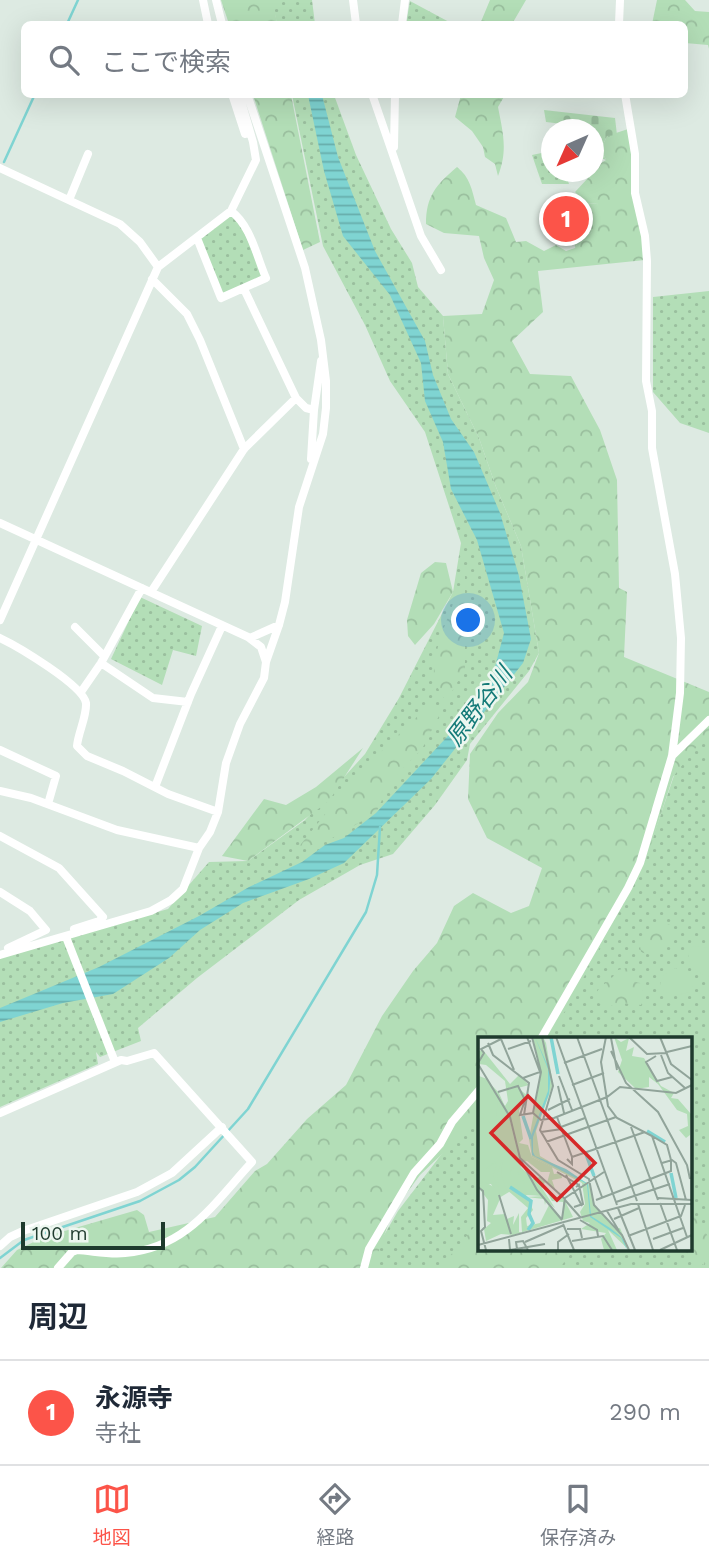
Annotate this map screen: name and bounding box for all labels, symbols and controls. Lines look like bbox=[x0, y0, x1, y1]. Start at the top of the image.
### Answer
search box bbox=[21, 21, 688, 98]
icon: search bbox=[45, 41, 83, 79]
text: ここで検索 bbox=[101, 47, 231, 77]
north arrow bbox=[541, 119, 604, 182]
pin: 1 bbox=[543, 193, 589, 245]
your location bbox=[451, 603, 485, 637]
water label: 原野谷川 bbox=[441, 659, 520, 751]
inset map bbox=[478, 1037, 692, 1250]
scale bar bbox=[21, 1219, 164, 1251]
text: 100 m bbox=[32, 1222, 88, 1245]
text: 周辺 bbox=[28, 1299, 88, 1334]
text: 永源寺 bbox=[95, 1383, 173, 1413]
text: 1 bbox=[46, 1399, 56, 1426]
text: 290 m bbox=[609, 1399, 681, 1426]
text: 寺社 bbox=[95, 1420, 141, 1447]
tab: 地図 bbox=[93, 1480, 131, 1549]
tab: 経路 bbox=[316, 1480, 354, 1549]
tab: 保存済み bbox=[540, 1480, 616, 1549]

